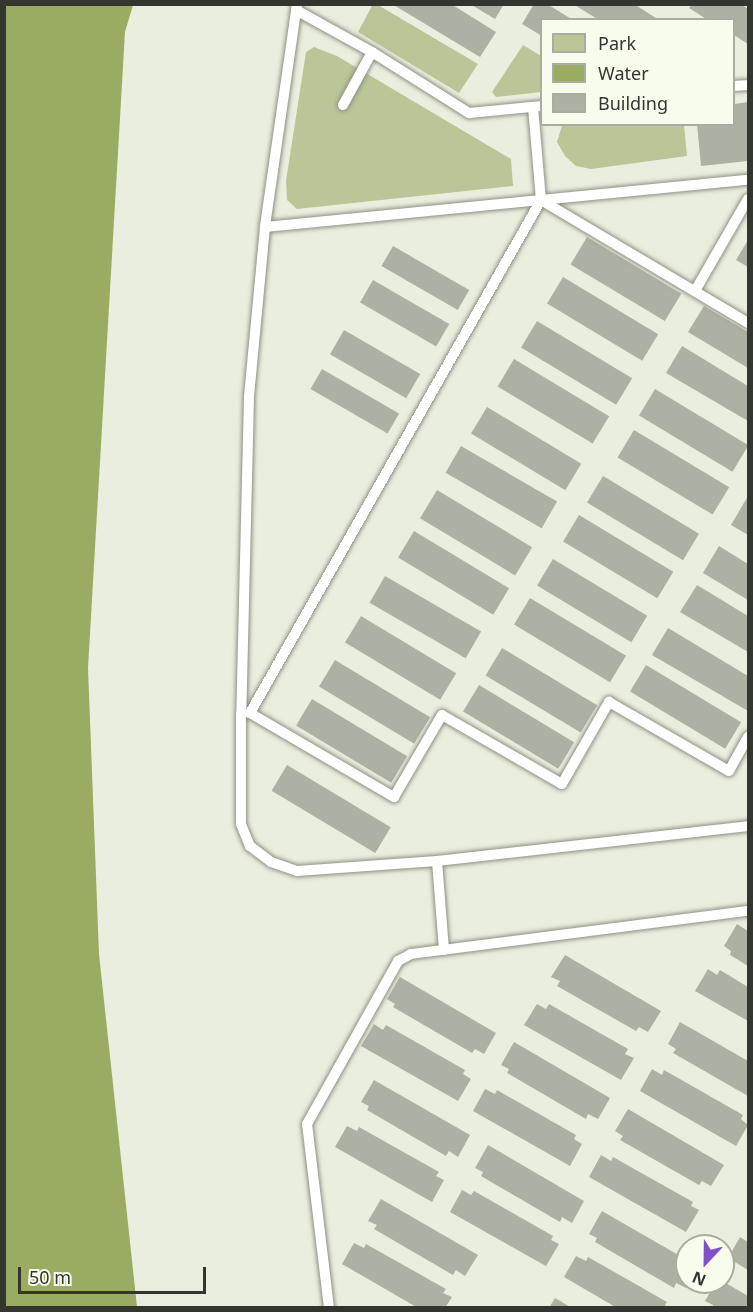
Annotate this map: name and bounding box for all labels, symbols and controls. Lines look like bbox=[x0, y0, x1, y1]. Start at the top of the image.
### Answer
legend bbox=[540, 18, 735, 126]
text: Park bbox=[598, 31, 636, 55]
text: Water bbox=[598, 61, 649, 85]
text: Building bbox=[598, 91, 668, 115]
north arrow bbox=[675, 1234, 735, 1294]
scale bar bbox=[21, 1255, 208, 1293]
text: 50 m bbox=[29, 1265, 71, 1289]
text: N bbox=[689, 1266, 709, 1291]

